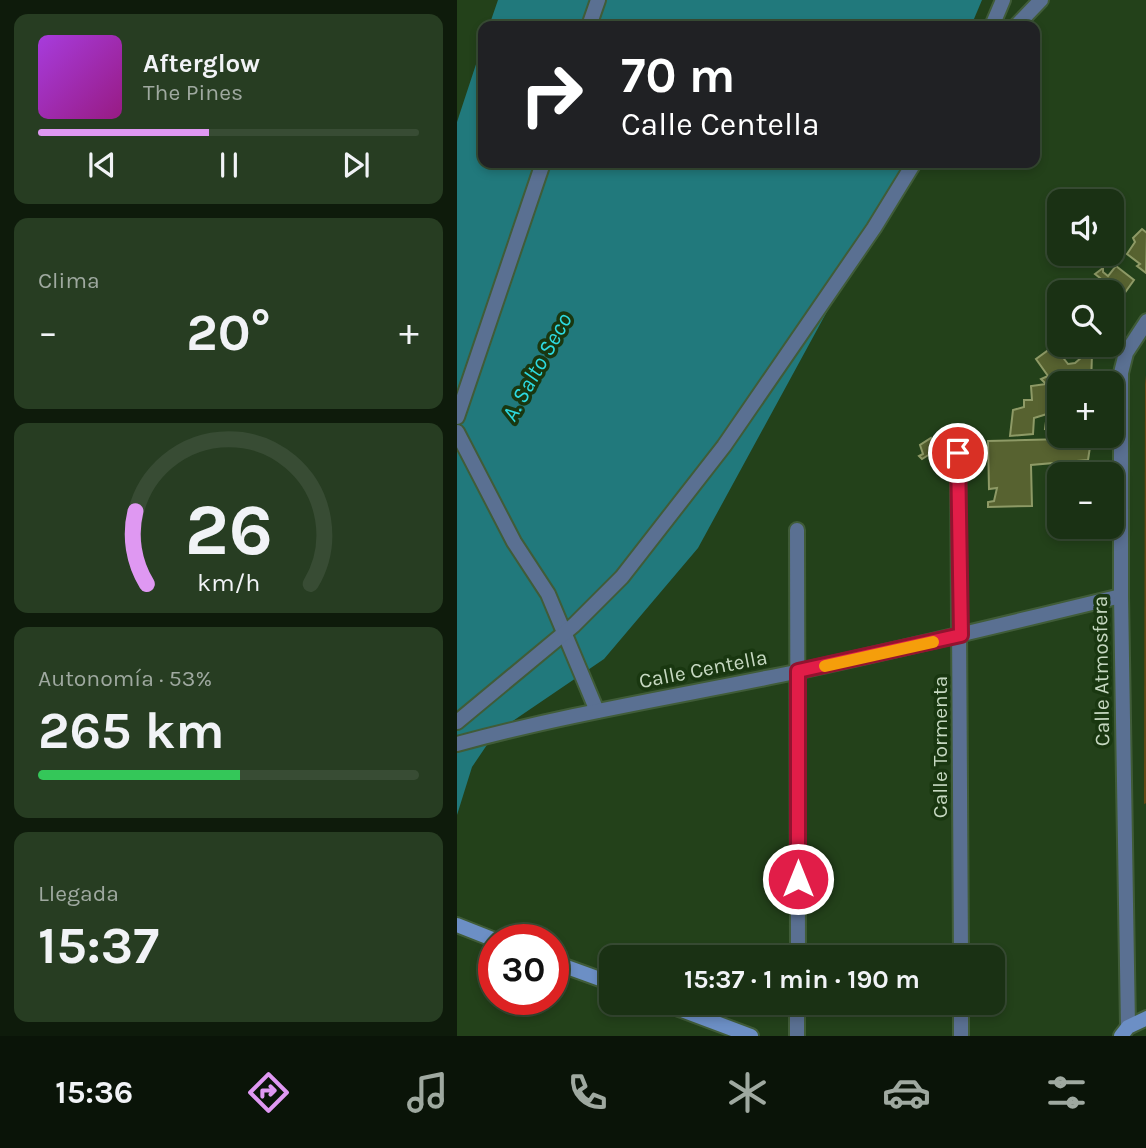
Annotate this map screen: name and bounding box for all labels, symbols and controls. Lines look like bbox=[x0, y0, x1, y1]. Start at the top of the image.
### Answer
text: 70 m bbox=[621, 47, 735, 104]
text: Afterglow bbox=[143, 48, 260, 79]
icon: right bbox=[506, 49, 597, 140]
text: The Pines bbox=[143, 79, 243, 106]
text: Calle Centella bbox=[621, 106, 820, 143]
icon: previous bbox=[83, 146, 121, 184]
icon: pause bbox=[210, 146, 248, 184]
icon: next bbox=[337, 146, 375, 184]
map controls bbox=[1047, 189, 1124, 539]
button: sound bbox=[1047, 189, 1124, 266]
text: Clima bbox=[38, 267, 100, 294]
button: search bbox=[1047, 280, 1124, 357]
text: 20° bbox=[186, 302, 271, 363]
water label: A. Salto Seco bbox=[496, 308, 578, 426]
text: − bbox=[38, 310, 58, 355]
text: + bbox=[399, 310, 419, 355]
button: + bbox=[1047, 371, 1124, 448]
pin bbox=[928, 423, 988, 483]
icon: arrive bbox=[939, 434, 977, 472]
button: − bbox=[1047, 462, 1124, 539]
text: 26 bbox=[184, 487, 273, 572]
text: km/h bbox=[197, 568, 260, 597]
street label: Calle Atmosfera bbox=[1088, 595, 1114, 747]
street label: Calle Centella bbox=[637, 645, 769, 693]
text: Autonomía · 53% bbox=[38, 665, 212, 692]
street label: Calle Tormenta bbox=[928, 676, 952, 818]
text: 265 km bbox=[38, 700, 225, 761]
position arrow bbox=[761, 842, 835, 916]
text: Llegada bbox=[38, 880, 119, 907]
text: 15:37 bbox=[38, 915, 159, 976]
speed limit sign: 30 bbox=[478, 924, 569, 1015]
text: 15:37 · 1 min · 190 m bbox=[684, 964, 920, 995]
icon: directions bbox=[244, 1068, 293, 1117]
icon: music bbox=[403, 1068, 452, 1117]
icon: phone bbox=[563, 1068, 612, 1117]
icon: climate bbox=[723, 1068, 772, 1117]
icon: car bbox=[882, 1068, 931, 1117]
icon: filters bbox=[1042, 1068, 1091, 1117]
text: 15:36 bbox=[55, 1074, 133, 1111]

